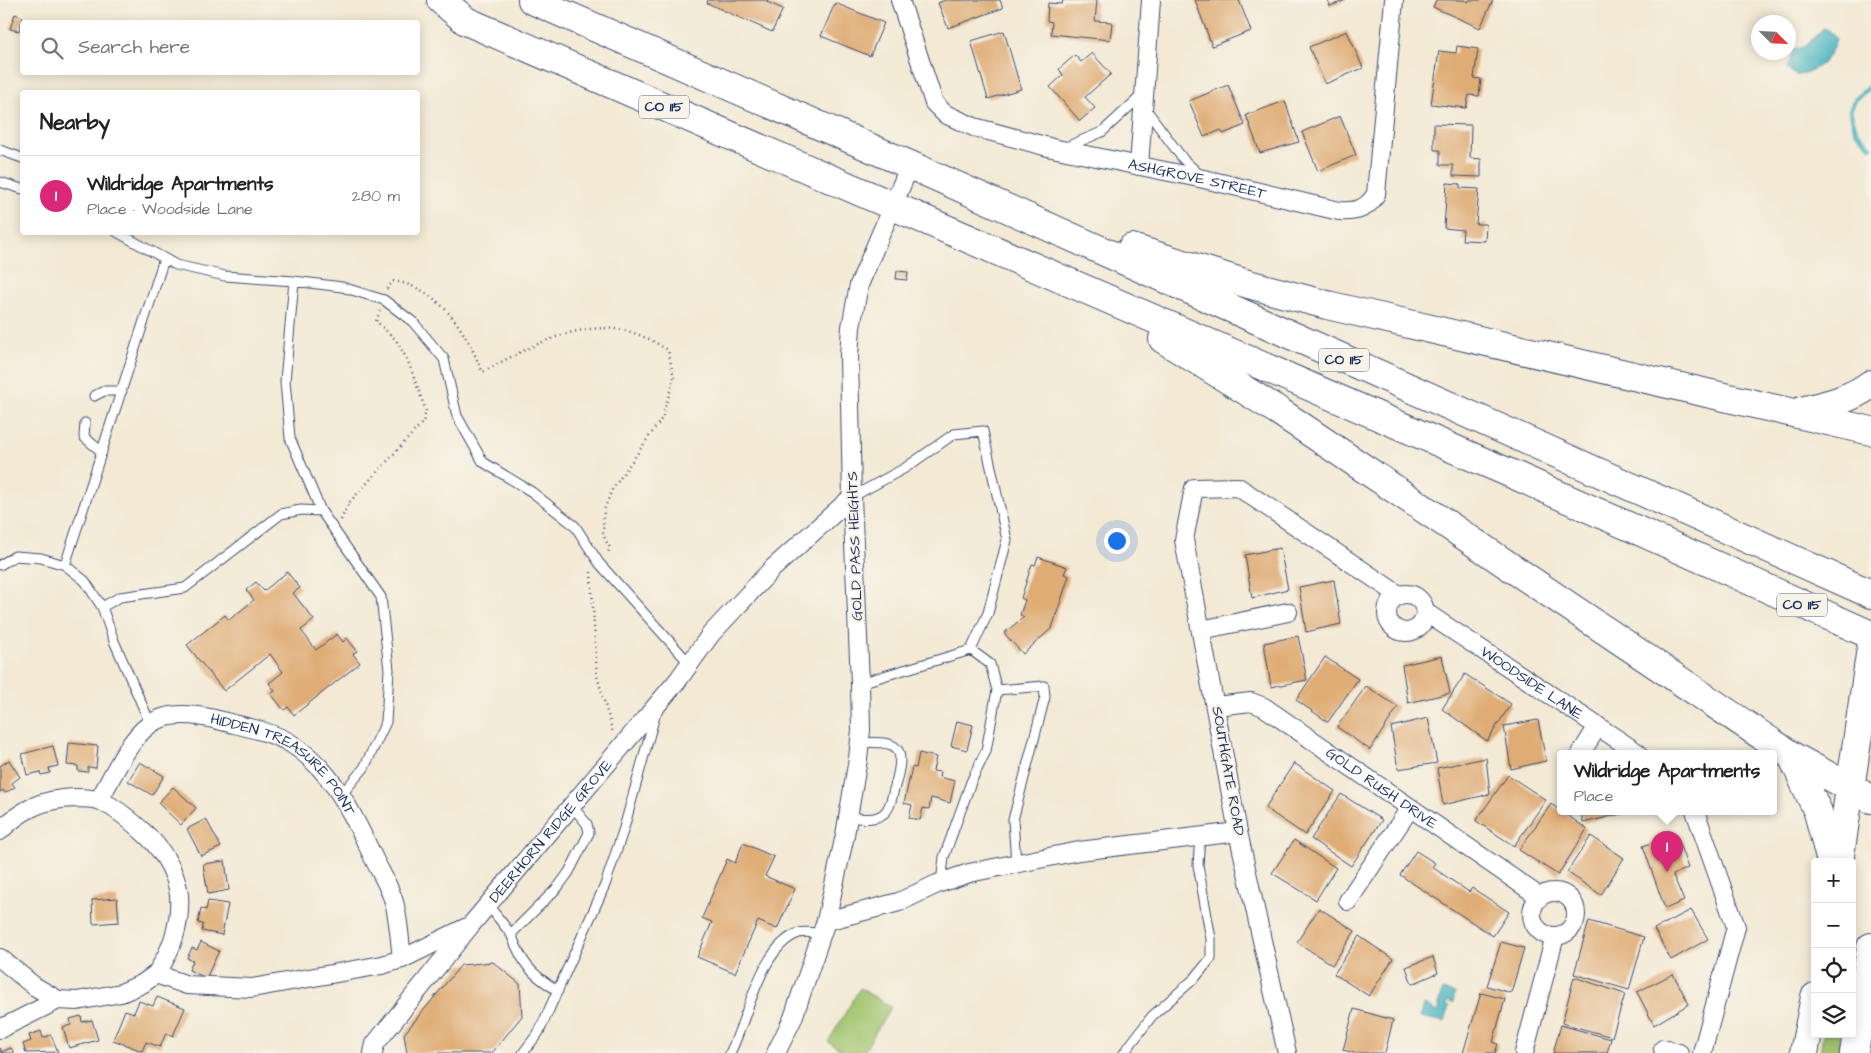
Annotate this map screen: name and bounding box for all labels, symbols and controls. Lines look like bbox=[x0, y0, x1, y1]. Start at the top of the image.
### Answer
north arrow bbox=[1751, 15, 1796, 60]
search box bbox=[20, 20, 420, 75]
icon: search bbox=[38, 34, 66, 62]
text: Search here bbox=[78, 34, 190, 61]
road number: CO 115 bbox=[639, 95, 689, 118]
text: Nearby bbox=[40, 108, 110, 137]
street label: ASHGROVE STREET bbox=[1126, 153, 1269, 204]
text: Wildridge Apartments bbox=[87, 171, 274, 198]
text: 1 bbox=[55, 185, 57, 207]
text: 280 m bbox=[352, 185, 400, 207]
text: Place · Woodside Lane bbox=[87, 198, 253, 220]
road number: CO 115 bbox=[1319, 348, 1369, 372]
street label: GOLD PASS HEIGHTS bbox=[842, 470, 868, 621]
your location bbox=[1104, 528, 1130, 554]
road number: CO 115 bbox=[1777, 594, 1827, 616]
street label: WOODSIDE LANE bbox=[1476, 641, 1587, 724]
street label: SOUTHGATE ROAD bbox=[1206, 705, 1250, 838]
street label: HIDDEN TREASURE POINT bbox=[209, 708, 361, 819]
street label: GOLD RUSH DRIVE bbox=[1322, 742, 1442, 834]
popup bbox=[1557, 750, 1777, 815]
street label: DEERHORN RIDGE GROVE bbox=[484, 755, 617, 907]
text: Wildridge Apartments bbox=[1574, 758, 1760, 785]
text: Place bbox=[1574, 785, 1613, 807]
pin: 1 bbox=[1651, 831, 1683, 872]
map controls bbox=[1811, 858, 1856, 1038]
button: + bbox=[1811, 858, 1856, 903]
button: − bbox=[1811, 903, 1856, 948]
button: locate bbox=[1811, 948, 1856, 993]
button: layers bbox=[1811, 993, 1856, 1038]

